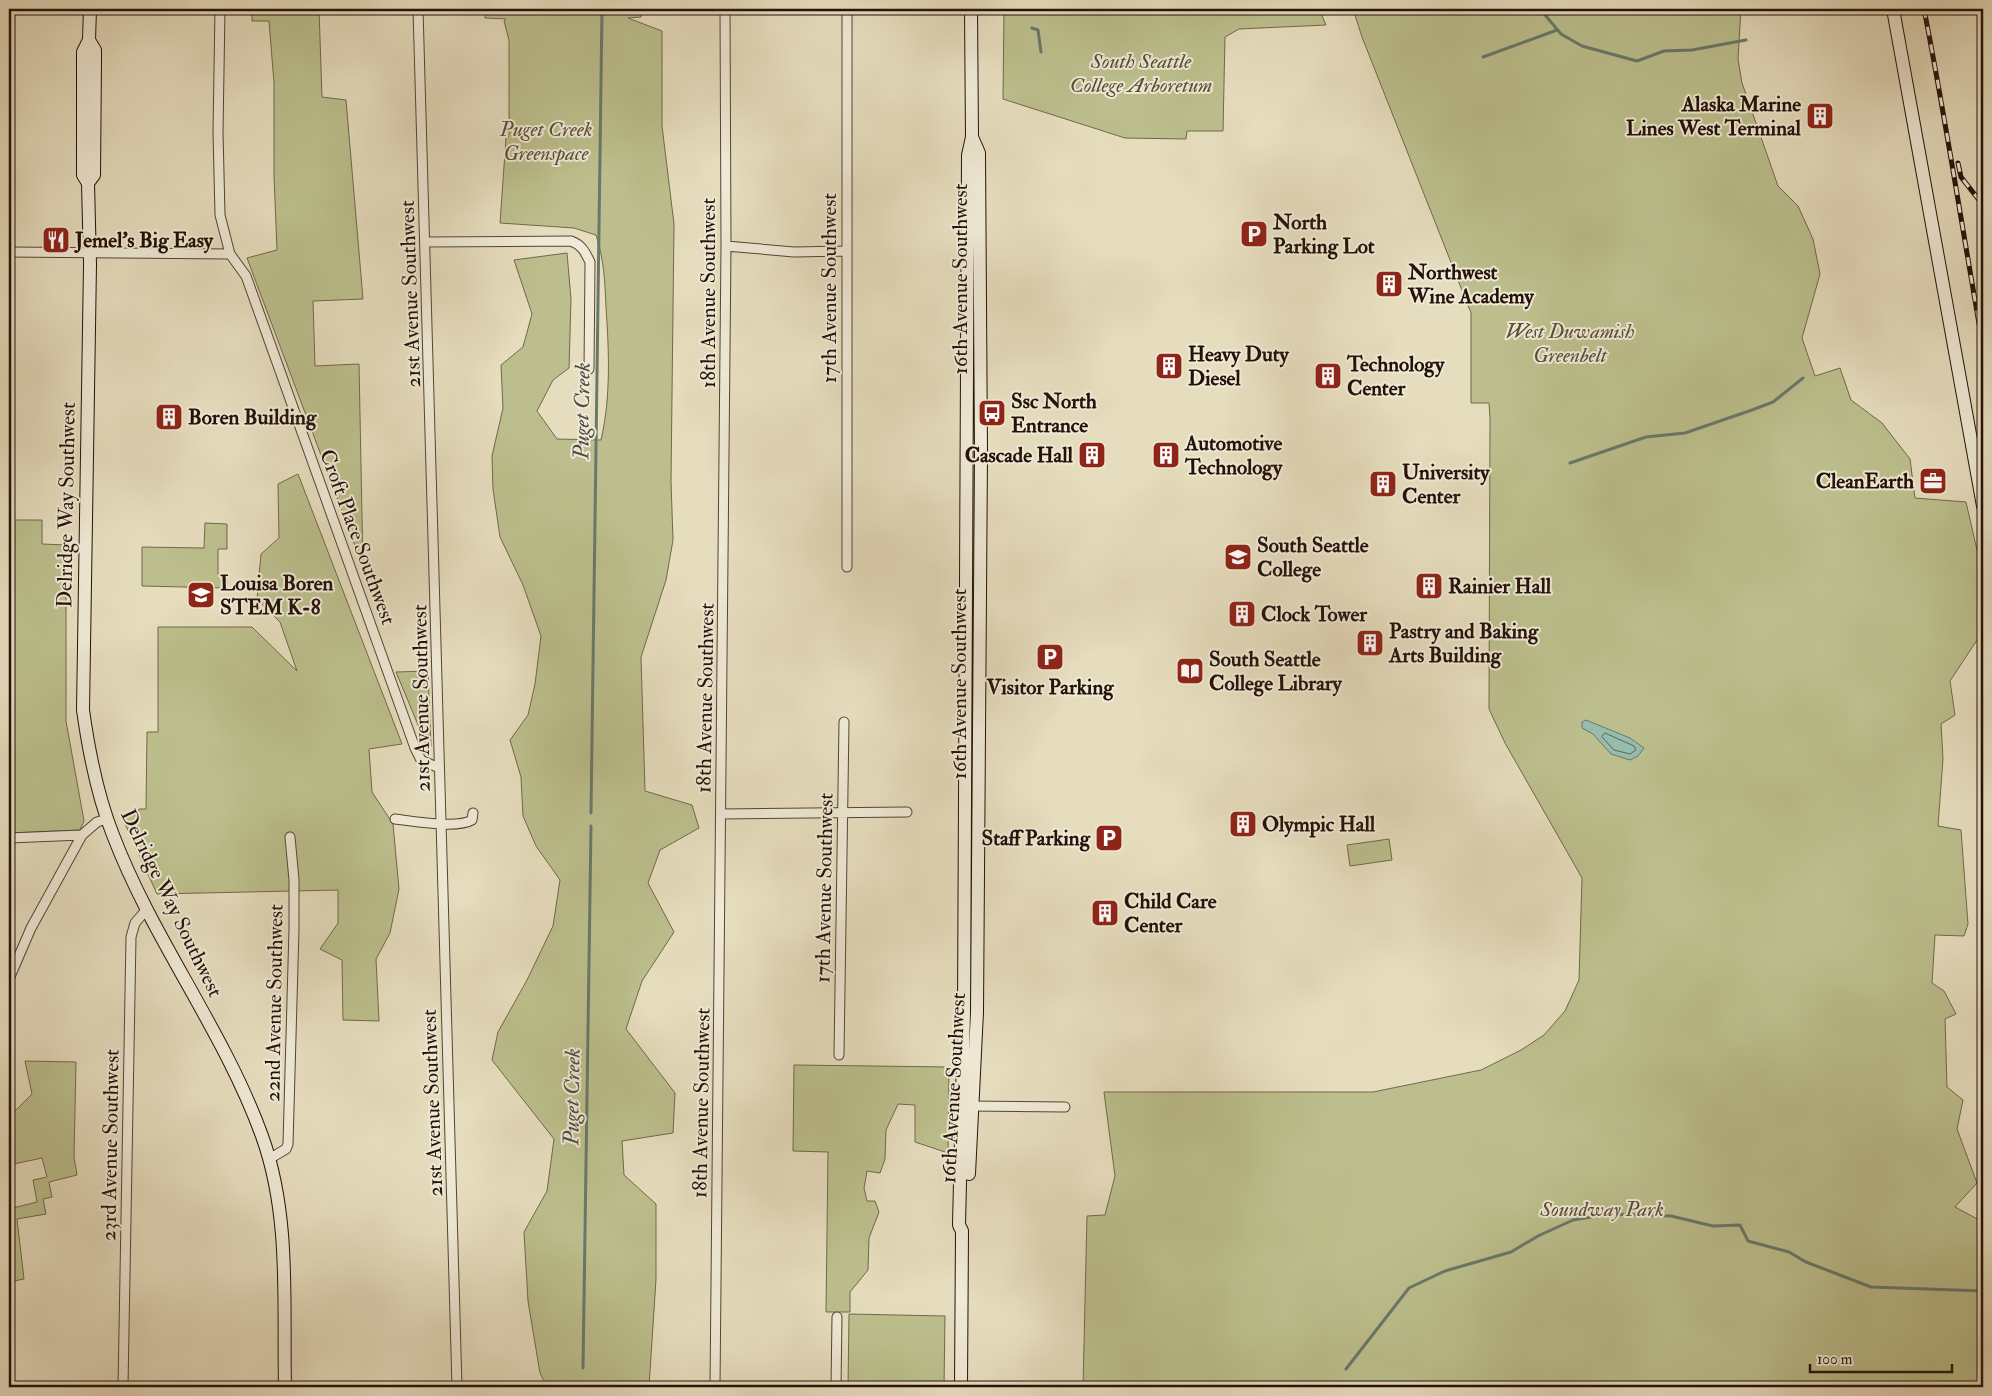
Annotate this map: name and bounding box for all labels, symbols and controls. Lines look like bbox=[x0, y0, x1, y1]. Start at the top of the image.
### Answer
park label: South Seattle College Arboretum bbox=[1070, 48, 1212, 99]
place label: Alaska Marine Lines West Terminal bbox=[1626, 91, 1802, 142]
building icon: Alaska Marine Lines West Terminal bbox=[1805, 101, 1835, 131]
park label: Puget Creek Greenspace bbox=[499, 116, 592, 167]
street label: 16th Avenue Southwest bbox=[947, 183, 974, 375]
street label: 17th Avenue Southwest bbox=[816, 193, 843, 383]
street label: 18th Avenue Southwest bbox=[695, 198, 722, 388]
street label: 21st Avenue Southwest bbox=[394, 200, 427, 388]
place label: North Parking Lot bbox=[1272, 209, 1375, 260]
parking icon: North Parking Lot bbox=[1239, 219, 1269, 249]
restaurant icon: Jemel's Big Easy bbox=[41, 225, 71, 255]
place label: Jemel's Big Easy bbox=[74, 227, 214, 254]
place label: Northwest Wine Academy bbox=[1407, 259, 1535, 310]
building icon: Northwest Wine Academy bbox=[1374, 269, 1404, 299]
park label: West Duwamish Greenbelt bbox=[1505, 318, 1635, 369]
place label: Heavy Duty Diesel bbox=[1188, 341, 1289, 392]
building icon: Heavy Duty Diesel bbox=[1154, 351, 1184, 381]
place label: Technology Center bbox=[1346, 351, 1445, 402]
building icon: Technology Center bbox=[1313, 361, 1343, 391]
water label: Puget Creek bbox=[567, 362, 597, 461]
place label: Ssc North Entrance bbox=[1011, 388, 1097, 439]
bus stop icon: Ssc North Entrance bbox=[977, 398, 1007, 428]
street label: Delridge Way Southwest bbox=[51, 402, 82, 608]
building icon: Boren Building bbox=[154, 402, 184, 432]
place label: Boren Building bbox=[188, 404, 317, 431]
place label: Automotive Technology bbox=[1184, 430, 1283, 481]
building icon: Cascade Hall bbox=[1077, 440, 1107, 470]
building icon: Automotive Technology bbox=[1151, 440, 1181, 470]
place label: Cascade Hall bbox=[965, 442, 1074, 469]
street label: Croft Place Southwest bbox=[313, 446, 402, 629]
place label: University Center bbox=[1402, 459, 1490, 510]
office icon: CleanEarth bbox=[1918, 466, 1948, 496]
place label: CleanEarth bbox=[1816, 468, 1914, 495]
building icon: University Center bbox=[1368, 469, 1398, 499]
place label: South Seattle College bbox=[1257, 532, 1369, 583]
school or university icon: South Seattle College bbox=[1223, 542, 1253, 572]
place label: Louisa Boren STEM K-8 bbox=[220, 570, 334, 621]
building icon: Rainier Hall bbox=[1414, 571, 1444, 601]
place label: Rainier Hall bbox=[1448, 573, 1552, 600]
school or university icon: Louisa Boren STEM K-8 bbox=[186, 580, 216, 610]
street label: 16th Avenue Southwest bbox=[946, 588, 973, 780]
building icon: Clock Tower bbox=[1227, 599, 1257, 629]
place label: Clock Tower bbox=[1261, 601, 1368, 628]
street label: 18th Avenue Southwest bbox=[690, 602, 721, 794]
street label: 21st Avenue Southwest bbox=[406, 604, 437, 792]
place label: Pastry and Baking Arts Building bbox=[1388, 618, 1539, 669]
building icon: Pastry and Baking Arts Building bbox=[1355, 628, 1385, 658]
parking icon: Visitor Parking bbox=[1035, 642, 1065, 672]
place label: South Seattle College Library bbox=[1209, 646, 1343, 697]
library icon: South Seattle College Library bbox=[1175, 656, 1205, 686]
place label: Visitor Parking bbox=[985, 674, 1114, 701]
street label: 17th Avenue Southwest bbox=[809, 792, 840, 983]
street label: Delridge Way Southwest bbox=[114, 805, 229, 1002]
building icon: Olympic Hall bbox=[1228, 809, 1258, 839]
place label: Olympic Hall bbox=[1262, 811, 1376, 838]
parking icon: Staff Parking bbox=[1094, 823, 1124, 853]
place label: Staff Parking bbox=[981, 825, 1091, 852]
place label: Child Care Center bbox=[1124, 888, 1217, 939]
building icon: Child Care Center bbox=[1090, 898, 1120, 928]
street label: 22nd Avenue Southwest bbox=[259, 904, 290, 1102]
street label: 16th Avenue Southwest bbox=[935, 992, 972, 1184]
street label: 18th Avenue Southwest bbox=[686, 1007, 717, 1199]
street label: 21st Avenue Southwest bbox=[416, 1009, 449, 1197]
water label: Puget Creek bbox=[557, 1048, 587, 1147]
street label: 23rd Avenue Southwest bbox=[95, 1049, 126, 1241]
park label: Soundway Park bbox=[1539, 1196, 1664, 1223]
scale bar bbox=[1810, 1341, 1952, 1373]
text: 100 m bbox=[1817, 1350, 1853, 1369]

